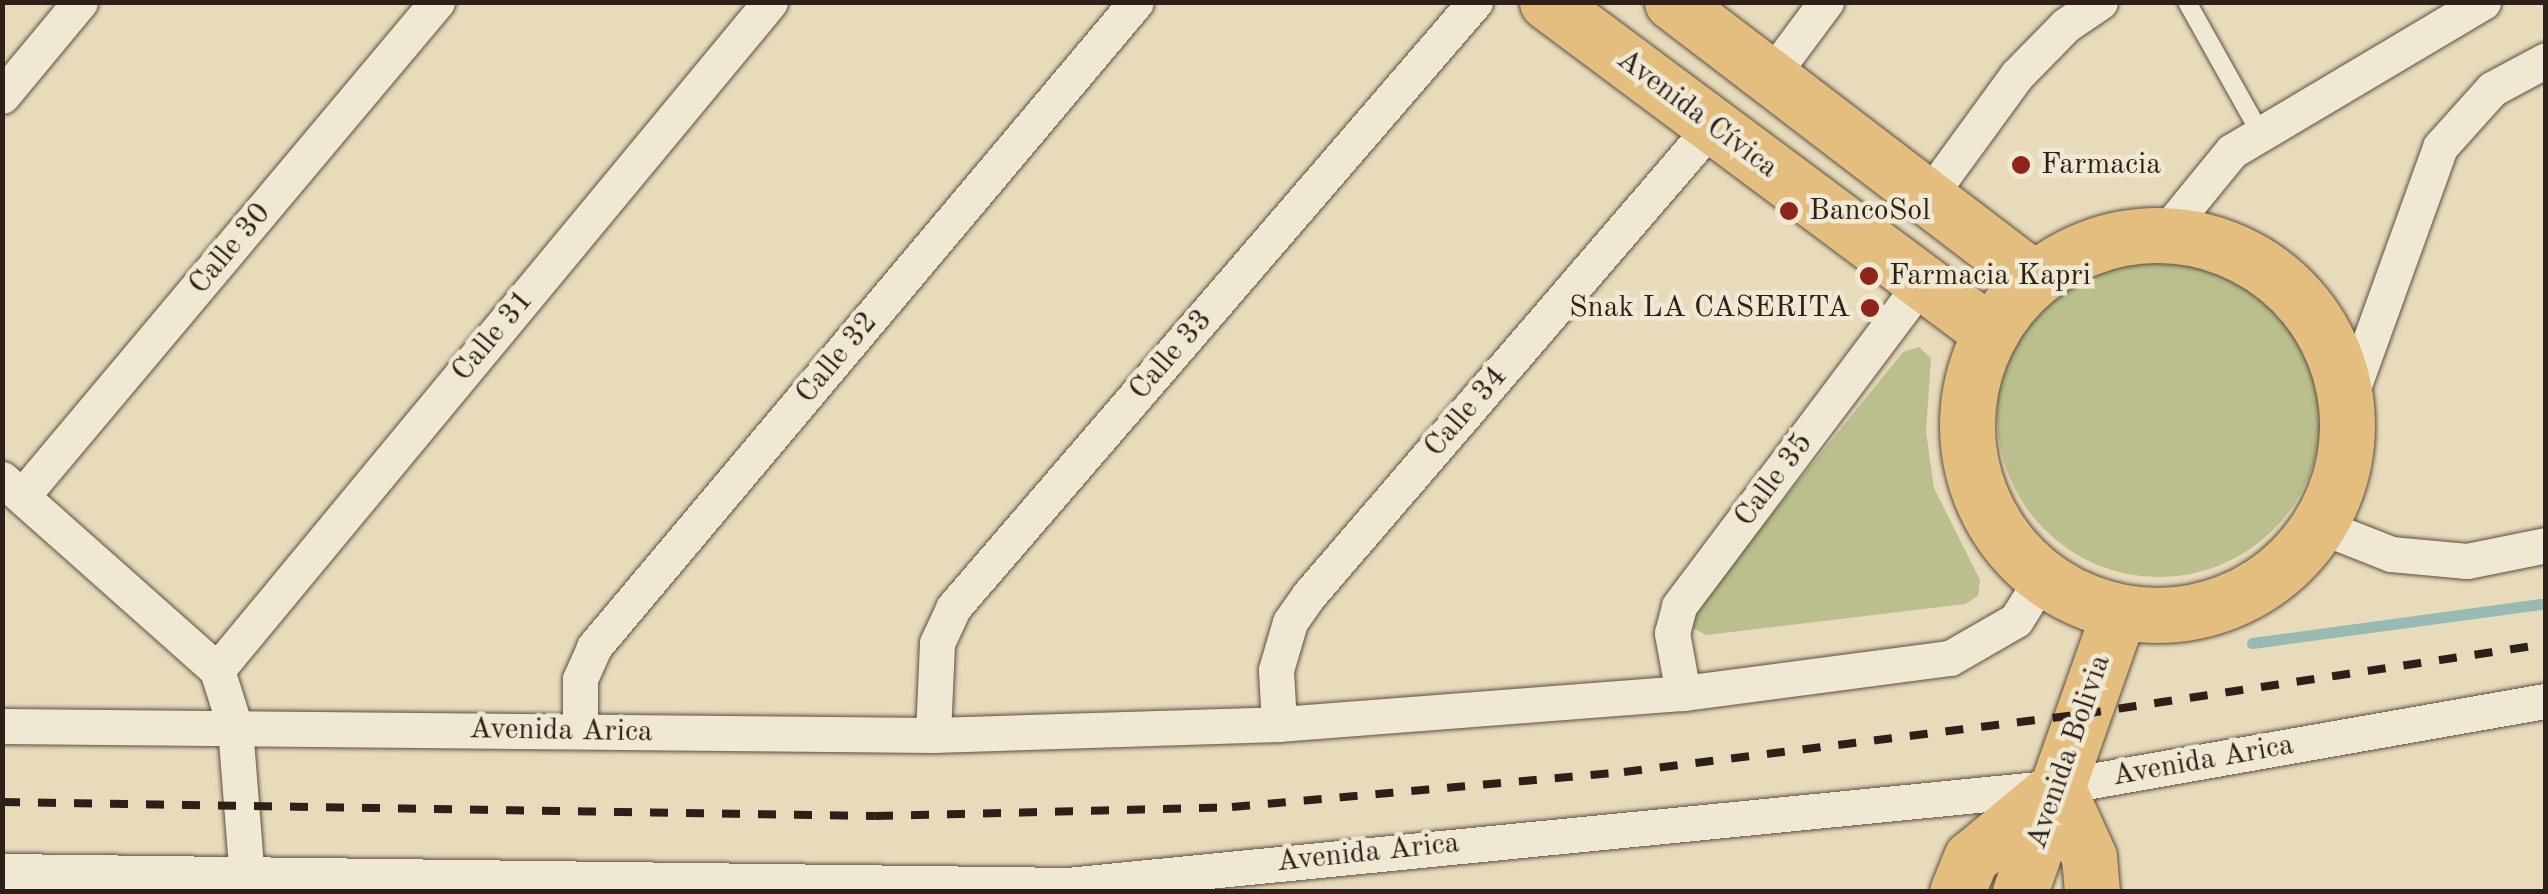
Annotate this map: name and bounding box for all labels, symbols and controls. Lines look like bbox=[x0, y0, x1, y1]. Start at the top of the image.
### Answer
street label: Avenida Cívica bbox=[1609, 42, 1785, 186]
place label: Farmacia bbox=[2041, 147, 2161, 183]
marker: Farmacia bbox=[2010, 154, 2032, 176]
place label: BancoSol bbox=[1809, 193, 1930, 229]
street label: Calle 30 bbox=[181, 196, 279, 302]
marker: BancoSol bbox=[1778, 200, 1800, 222]
place label: Farmacia Kapri bbox=[1889, 258, 2091, 294]
marker: Farmacia Kapri bbox=[1858, 265, 1880, 287]
street label: Calle 31 bbox=[444, 283, 542, 389]
place label: Snak LA CASERITA bbox=[1569, 290, 1850, 326]
marker: Snak LA CASERITA bbox=[1859, 297, 1881, 319]
street label: Calle 33 bbox=[1122, 302, 1220, 408]
street label: Calle 32 bbox=[788, 305, 886, 411]
street label: Calle 34 bbox=[1417, 359, 1515, 465]
street label: Calle 35 bbox=[1727, 426, 1821, 534]
street label: Avenida Bolivia bbox=[2019, 650, 2119, 854]
street label: Avenida Arica bbox=[469, 711, 653, 751]
street label: Avenida Arica bbox=[2109, 727, 2297, 795]
street label: Avenida Arica bbox=[1275, 825, 1461, 881]

